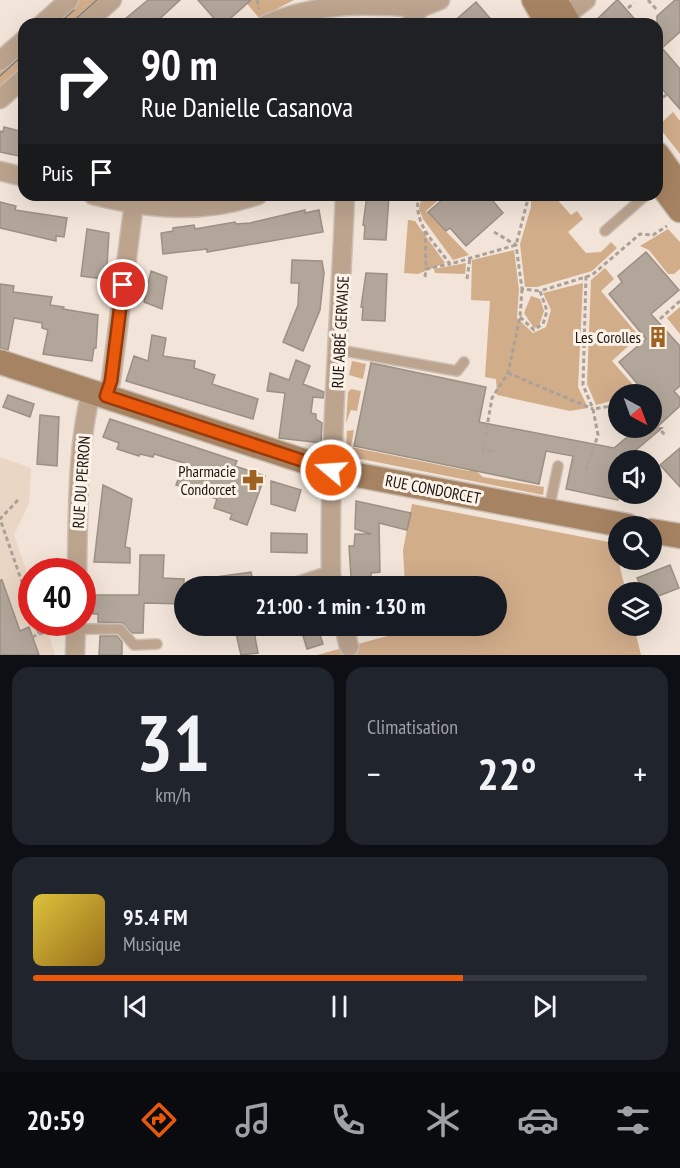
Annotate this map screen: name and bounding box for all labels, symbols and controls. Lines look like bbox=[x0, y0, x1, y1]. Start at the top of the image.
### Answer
text: 90 m bbox=[141, 37, 218, 92]
icon: right bbox=[42, 42, 120, 120]
text: Rue Danielle Casanova bbox=[141, 90, 353, 124]
icon: arrive bbox=[85, 156, 118, 189]
text: Puis bbox=[42, 159, 73, 187]
pin bbox=[97, 259, 148, 310]
icon: arrive bbox=[106, 268, 139, 301]
street label: RUE ABBÉ GERVAISE bbox=[327, 275, 353, 389]
building icon: Les Corolles bbox=[646, 325, 670, 349]
place label: Les Corolles bbox=[575, 327, 641, 347]
north arrow bbox=[608, 384, 662, 438]
map controls bbox=[608, 384, 662, 636]
street label: RUE DU PERRON bbox=[68, 435, 94, 529]
position arrow bbox=[299, 438, 363, 502]
button: sound bbox=[608, 450, 662, 504]
place label: Pharmacie Condorcet bbox=[178, 461, 237, 499]
pharmacy icon: Pharmacie Condorcet bbox=[241, 468, 265, 492]
street label: RUE CONDORCET bbox=[384, 470, 482, 508]
button: search bbox=[608, 516, 662, 570]
speed limit sign: 40 bbox=[18, 558, 96, 636]
button: layers bbox=[608, 582, 662, 636]
text: 21:00 · 1 min · 130 m bbox=[255, 592, 426, 620]
text: 31 bbox=[136, 692, 210, 793]
text: Climatisation bbox=[367, 714, 458, 740]
text: 22° bbox=[477, 744, 537, 802]
text: − bbox=[367, 752, 381, 795]
text: + bbox=[633, 752, 647, 795]
text: km/h bbox=[155, 782, 191, 808]
text: 95.4 FM bbox=[123, 903, 188, 931]
text: Musique bbox=[123, 931, 181, 957]
icon: previous bbox=[119, 990, 152, 1023]
icon: pause bbox=[323, 990, 356, 1023]
icon: next bbox=[528, 990, 561, 1023]
icon: directions bbox=[138, 1099, 180, 1141]
icon: music bbox=[232, 1099, 274, 1141]
icon: phone bbox=[327, 1099, 369, 1141]
icon: climate bbox=[422, 1099, 464, 1141]
icon: car bbox=[517, 1099, 559, 1141]
icon: filters bbox=[612, 1099, 654, 1141]
text: 20:59 bbox=[26, 1103, 85, 1137]

